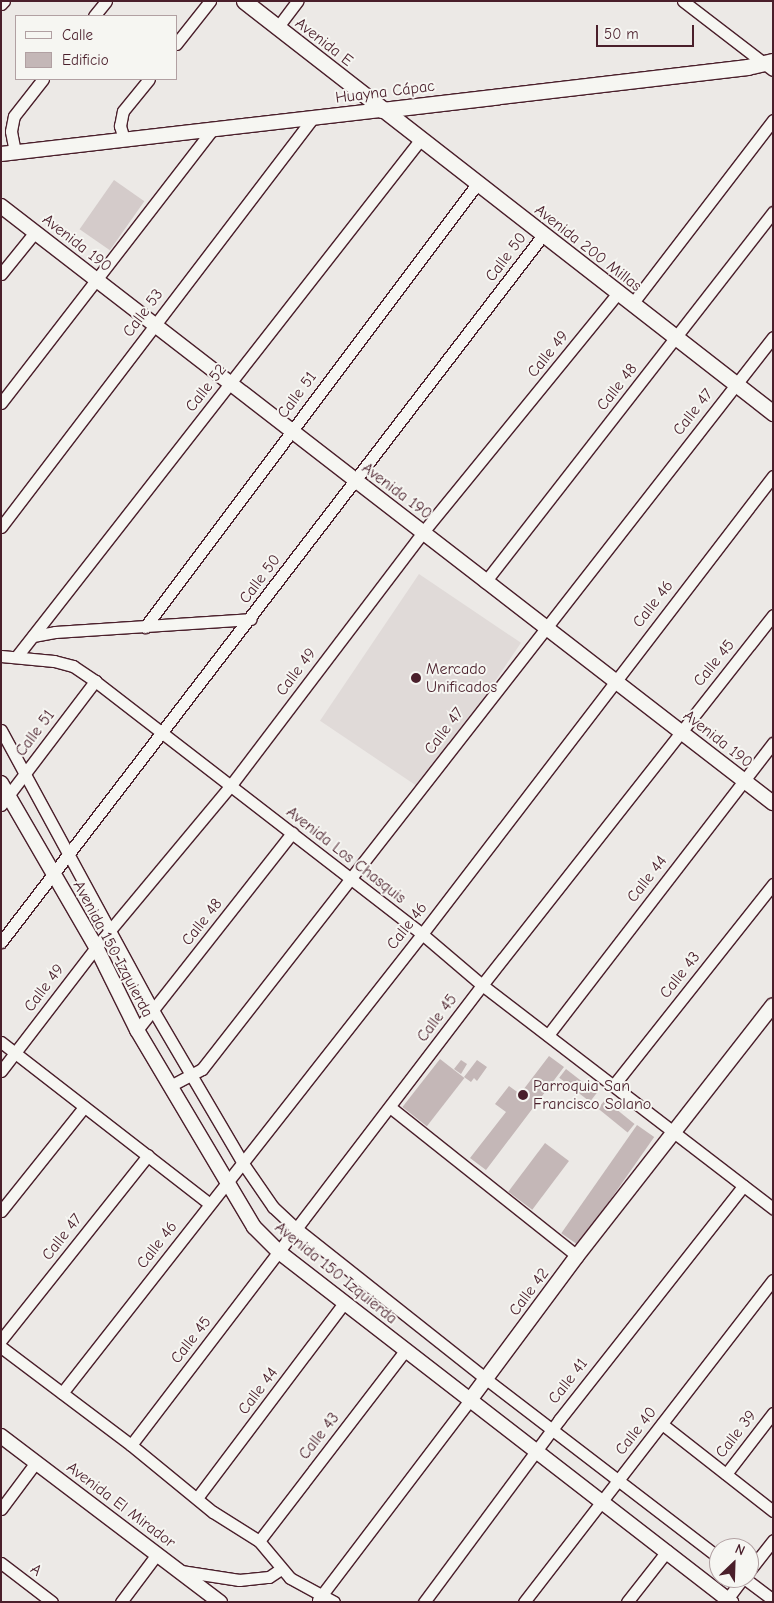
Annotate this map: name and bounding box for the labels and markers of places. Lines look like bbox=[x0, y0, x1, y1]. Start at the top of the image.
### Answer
place label: Mercado Unificados bbox=[426, 659, 497, 697]
marker: Mercado Unificados bbox=[410, 672, 422, 684]
place label: Parroquia San Francisco Solano bbox=[533, 1076, 651, 1114]
marker: Parroquia San Francisco Solano bbox=[517, 1089, 529, 1101]

